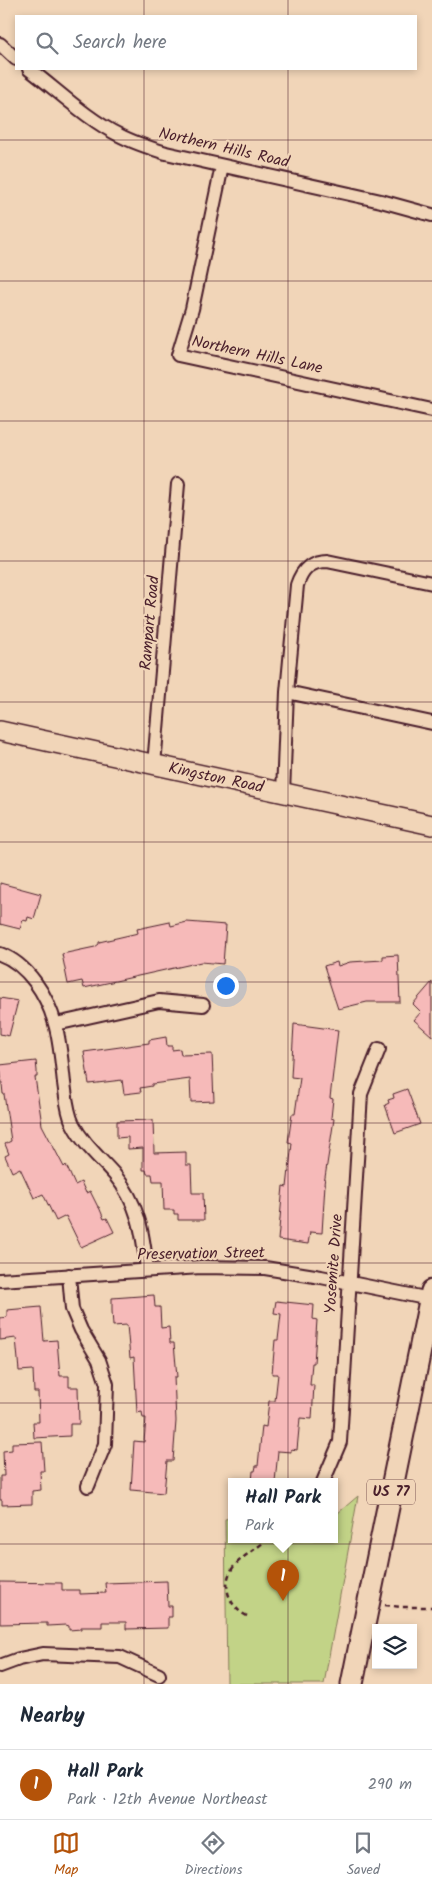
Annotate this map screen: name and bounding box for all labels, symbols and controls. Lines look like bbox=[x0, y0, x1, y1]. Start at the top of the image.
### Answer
search box bbox=[15, 15, 417, 70]
text: Search here bbox=[73, 28, 167, 58]
icon: search bbox=[33, 29, 61, 57]
street label: Northern Hills Road bbox=[156, 121, 293, 175]
street label: Northern Hills Lane bbox=[189, 329, 325, 381]
street label: Rampart Road bbox=[133, 574, 167, 671]
street label: Kingston Road bbox=[166, 756, 267, 800]
your location bbox=[213, 973, 239, 999]
street label: Yosemite Drive bbox=[318, 1213, 350, 1315]
street label: Preservation Street bbox=[137, 1240, 266, 1268]
popup bbox=[228, 1478, 338, 1543]
road number: US 77 bbox=[367, 1480, 415, 1504]
text: Hall Park bbox=[245, 1483, 321, 1513]
text: Park bbox=[245, 1513, 274, 1538]
pin: 1 bbox=[267, 1560, 299, 1601]
map controls bbox=[372, 1624, 417, 1669]
button: layers bbox=[372, 1624, 417, 1669]
text: Nearby bbox=[20, 1700, 85, 1733]
text: Hall Park bbox=[67, 1757, 143, 1787]
text: 1 bbox=[34, 1772, 38, 1797]
text: 290 m bbox=[368, 1772, 412, 1797]
text: Park · 12th Avenue Northeast bbox=[67, 1787, 268, 1812]
tab: Map bbox=[52, 1829, 80, 1881]
tab: Directions bbox=[184, 1829, 242, 1881]
tab: Saved bbox=[347, 1829, 380, 1881]

